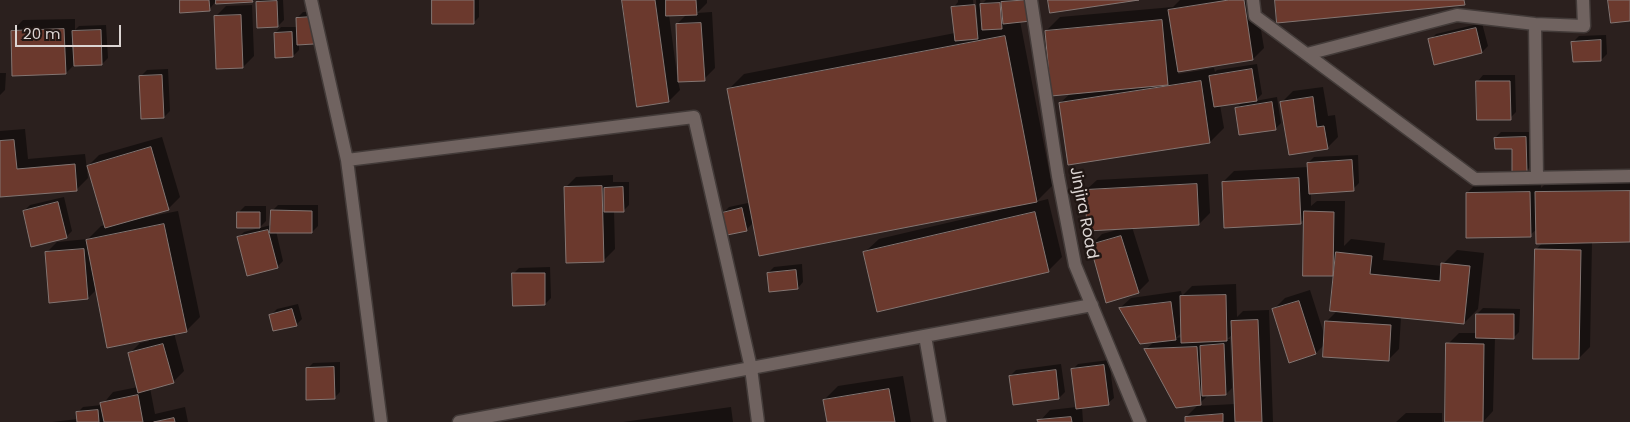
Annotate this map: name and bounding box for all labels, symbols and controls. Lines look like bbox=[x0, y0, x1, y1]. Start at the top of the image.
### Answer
scale bar bbox=[18, 15, 124, 47]
text: 20 m bbox=[23, 23, 61, 44]
street label: Jinjira Road bbox=[1065, 165, 1101, 261]

